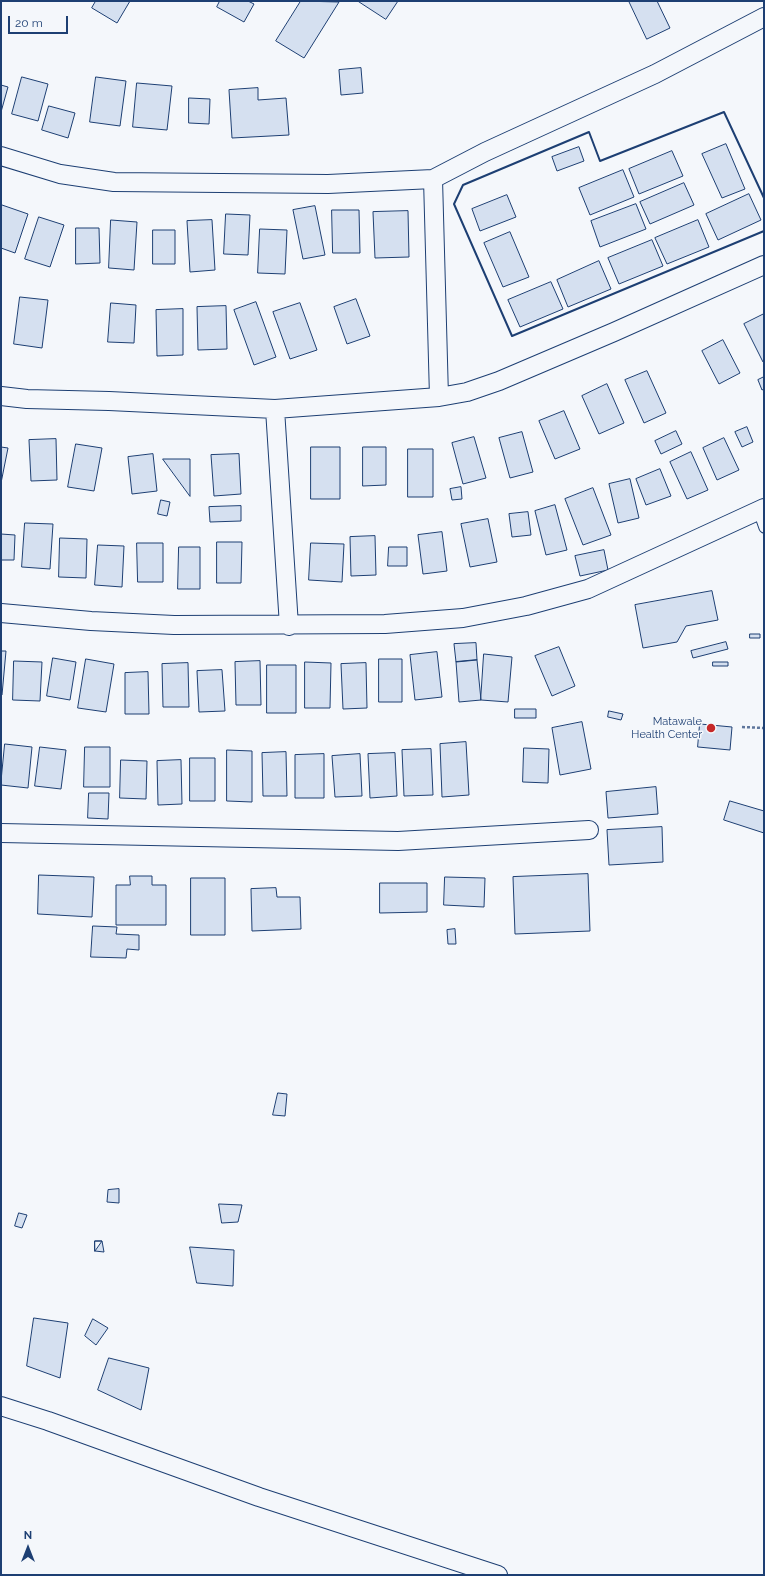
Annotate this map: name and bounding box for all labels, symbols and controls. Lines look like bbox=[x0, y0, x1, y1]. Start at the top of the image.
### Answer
scale bar bbox=[10, 8, 70, 34]
text: 20 m bbox=[15, 16, 43, 30]
place label: Matawale Health Center bbox=[631, 715, 702, 741]
marker: Matawale Health Center bbox=[705, 722, 717, 734]
north arrow bbox=[8, 1528, 48, 1568]
text: N bbox=[24, 1529, 32, 1542]

